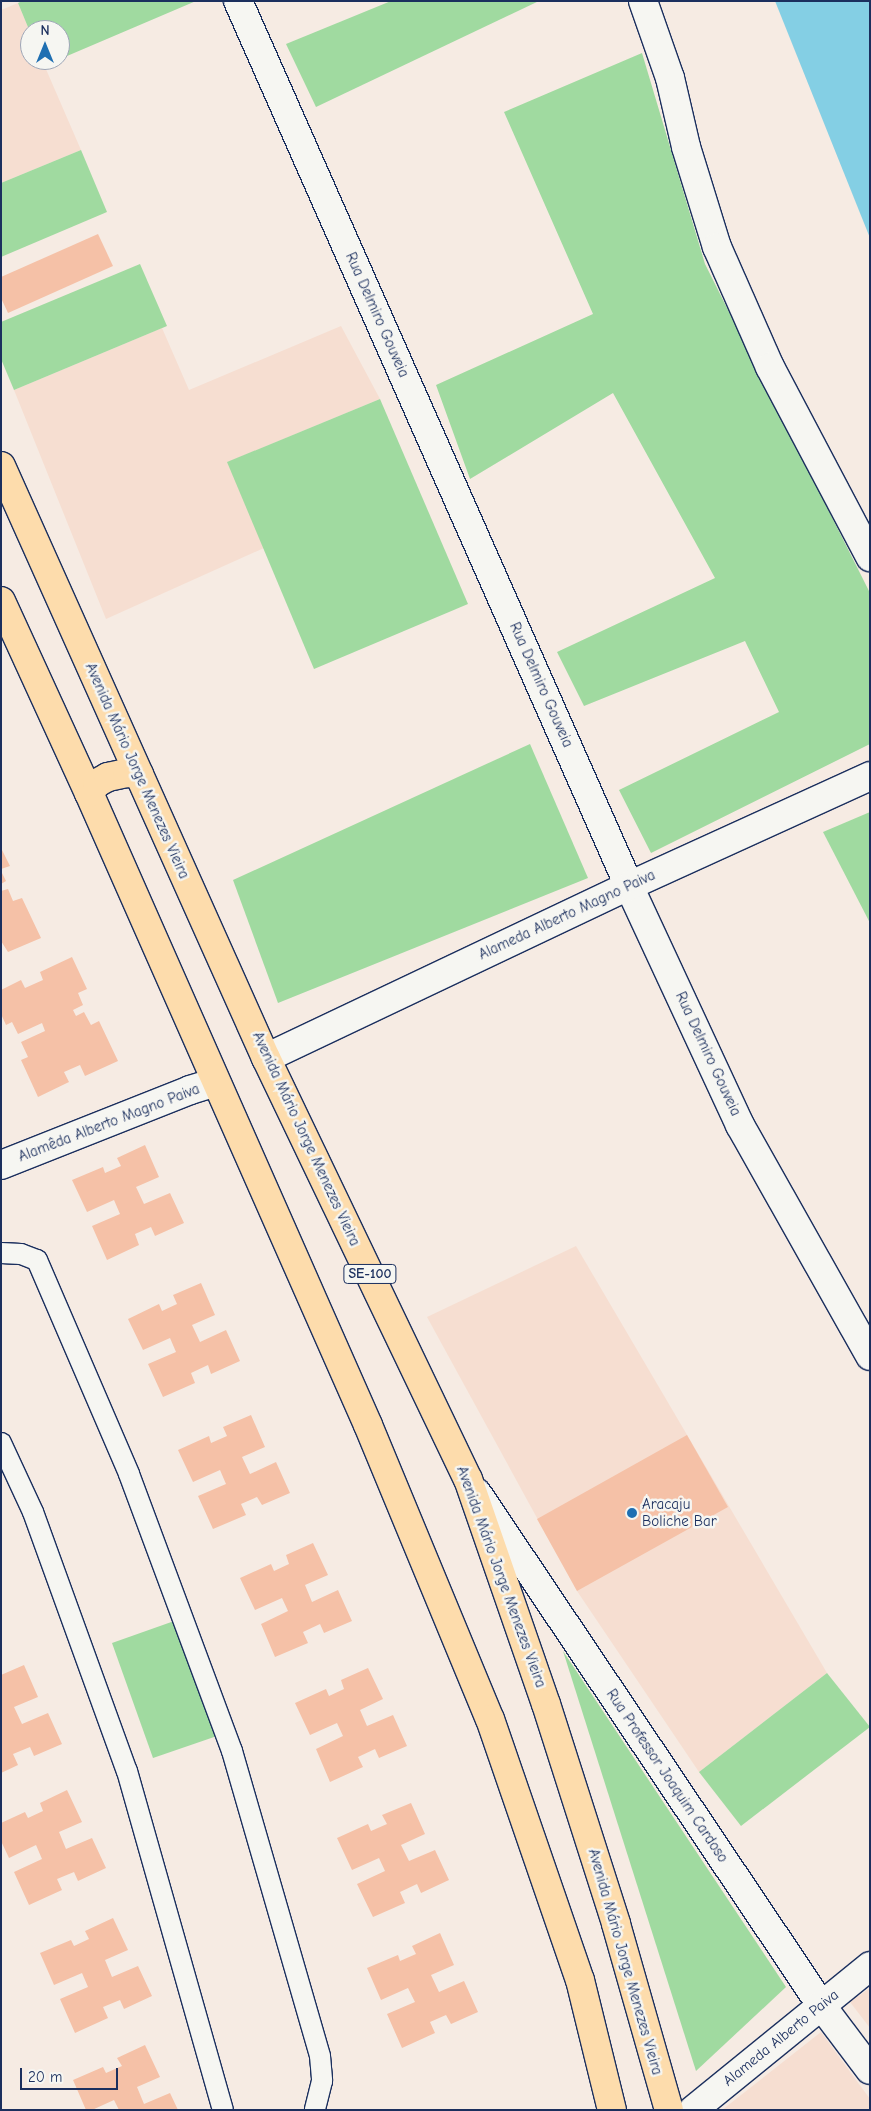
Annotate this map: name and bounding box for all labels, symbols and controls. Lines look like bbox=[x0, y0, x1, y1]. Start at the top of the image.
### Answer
north arrow bbox=[20, 20, 70, 70]
text: N bbox=[40, 22, 50, 39]
street label: Rua Delmiro Gouveia bbox=[341, 250, 413, 380]
street label: Rua Delmiro Gouveia bbox=[505, 620, 577, 750]
street label: Avenida Mário Jorge Menezes Vieira bbox=[81, 660, 193, 882]
street label: Alameda Alberto Magno Paiva bbox=[476, 866, 658, 964]
street label: Rua Delmiro Gouveia bbox=[671, 989, 745, 1119]
street label: Avenida Mário Jorge Menezes Vieira bbox=[248, 1029, 364, 1249]
street label: Alamêda Alberto Magno Paiva bbox=[16, 1080, 202, 1166]
road number: SE-100 bbox=[342, 1262, 398, 1286]
street label: Avenida Mário Jorge Menezes Vieira bbox=[452, 1464, 550, 1690]
place label: Aracaju Boliche Bar bbox=[642, 1495, 717, 1530]
marker: Aracaju Boliche Bar bbox=[626, 1507, 638, 1519]
street label: Rua Professor Joaquim Cardoso bbox=[602, 1686, 732, 1866]
street label: Avenida Mário Jorge Menezes Vieira bbox=[584, 1847, 666, 2077]
street label: Alameda Alberto Paiva bbox=[720, 1986, 842, 2090]
scale bar bbox=[22, 2058, 120, 2090]
text: 20 m bbox=[28, 2068, 62, 2086]

